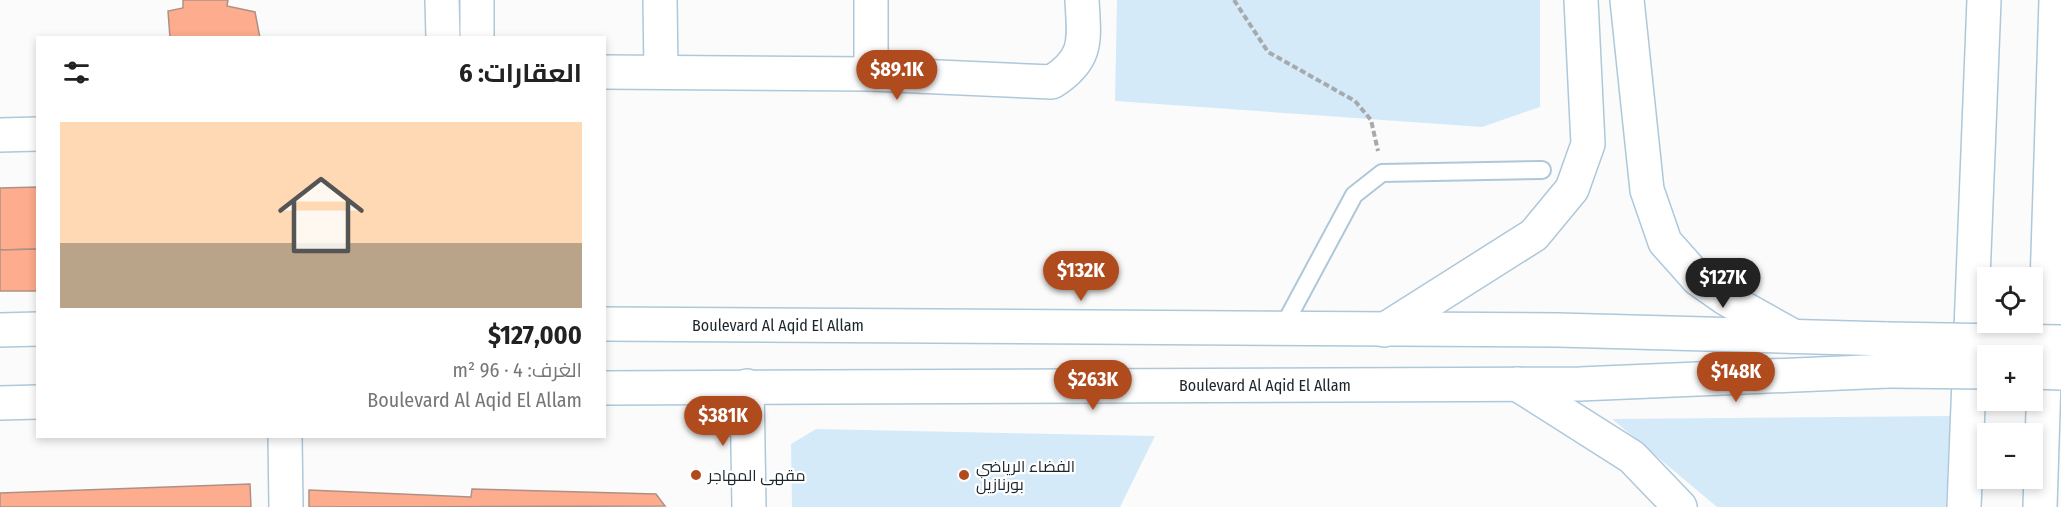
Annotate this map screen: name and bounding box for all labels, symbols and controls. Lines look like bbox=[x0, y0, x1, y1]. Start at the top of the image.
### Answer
pin: $89.1K bbox=[848, 50, 946, 101]
icon: filters bbox=[60, 56, 93, 89]
text: $89.1K bbox=[870, 57, 924, 81]
text: العقارات: 6 bbox=[459, 58, 582, 89]
icon: home bbox=[267, 161, 375, 269]
pin: $132K bbox=[1039, 251, 1123, 302]
text: $132K bbox=[1057, 258, 1105, 282]
pin: $127K bbox=[1681, 258, 1765, 309]
text: $127K bbox=[1700, 265, 1747, 289]
map controls bbox=[1977, 267, 2043, 489]
button: locate bbox=[1977, 267, 2043, 333]
street label: Boulevard Al Aqid El Allam bbox=[692, 316, 864, 335]
text: $127,000 bbox=[488, 320, 582, 351]
button: + bbox=[1977, 345, 2043, 411]
pin: $148K bbox=[1694, 352, 1778, 403]
text: الغرف: 4 · 96 m² bbox=[453, 358, 582, 382]
text: $148K bbox=[1711, 359, 1761, 383]
pin: $263K bbox=[1051, 360, 1135, 411]
text: $263K bbox=[1068, 367, 1118, 391]
street label: Boulevard Al Aqid El Allam bbox=[1179, 376, 1351, 395]
text: Boulevard Al Aqid El Allam bbox=[367, 388, 582, 412]
pin: $381K bbox=[681, 396, 765, 447]
text: $381K bbox=[698, 403, 748, 427]
button: − bbox=[1977, 423, 2043, 489]
place label: الفضاء الرياضي بورنازيل bbox=[976, 457, 1075, 495]
place label: مقهى المهاجر bbox=[707, 466, 805, 486]
marker: مقهى المهاجر bbox=[689, 468, 703, 482]
marker: الفضاء الرياضي بورنازيل bbox=[957, 468, 971, 482]

